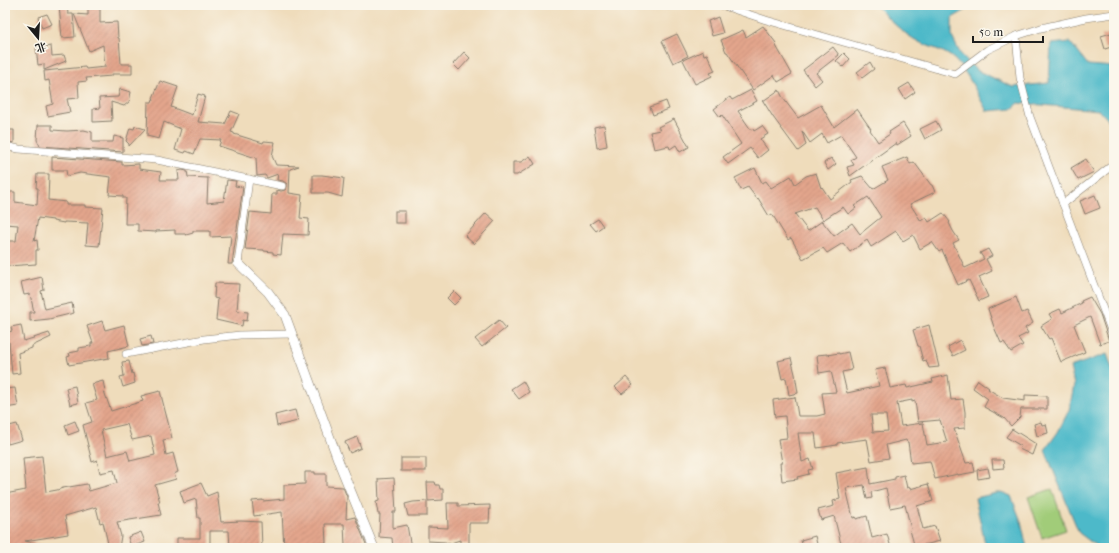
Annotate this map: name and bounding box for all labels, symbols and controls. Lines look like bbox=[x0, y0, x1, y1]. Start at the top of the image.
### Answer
north arrow bbox=[18, 18, 58, 58]
scale bar bbox=[973, 18, 1043, 44]
text: 50 m bbox=[979, 25, 1003, 39]
text: 北 bbox=[34, 39, 48, 55]

